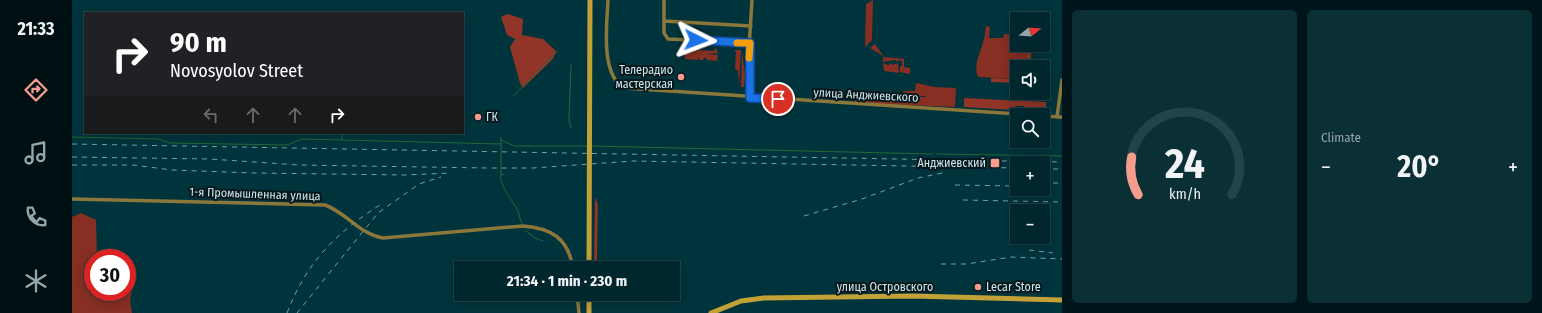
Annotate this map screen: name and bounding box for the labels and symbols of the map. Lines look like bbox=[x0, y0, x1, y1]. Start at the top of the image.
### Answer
north arrow bbox=[1010, 12, 1050, 52]
position arrow bbox=[675, 19, 717, 61]
place label: Телерадио мастерская bbox=[615, 63, 673, 91]
marker: Телерадио мастерская bbox=[676, 72, 686, 82]
pin bbox=[761, 82, 795, 116]
street label: улица Анджиевского bbox=[813, 85, 919, 105]
place label: ГК bbox=[486, 110, 499, 124]
marker: ГК bbox=[473, 112, 483, 122]
place label: Анджиевский bbox=[918, 156, 986, 170]
marker: Анджиевский bbox=[989, 157, 1001, 169]
street label: 1-я Промышленная улица bbox=[189, 185, 321, 203]
speed limit sign: 30 bbox=[84, 249, 136, 301]
street label: улица Островского bbox=[837, 280, 933, 294]
place label: Lecar Store bbox=[986, 280, 1041, 294]
marker: Lecar Store bbox=[973, 282, 983, 292]

